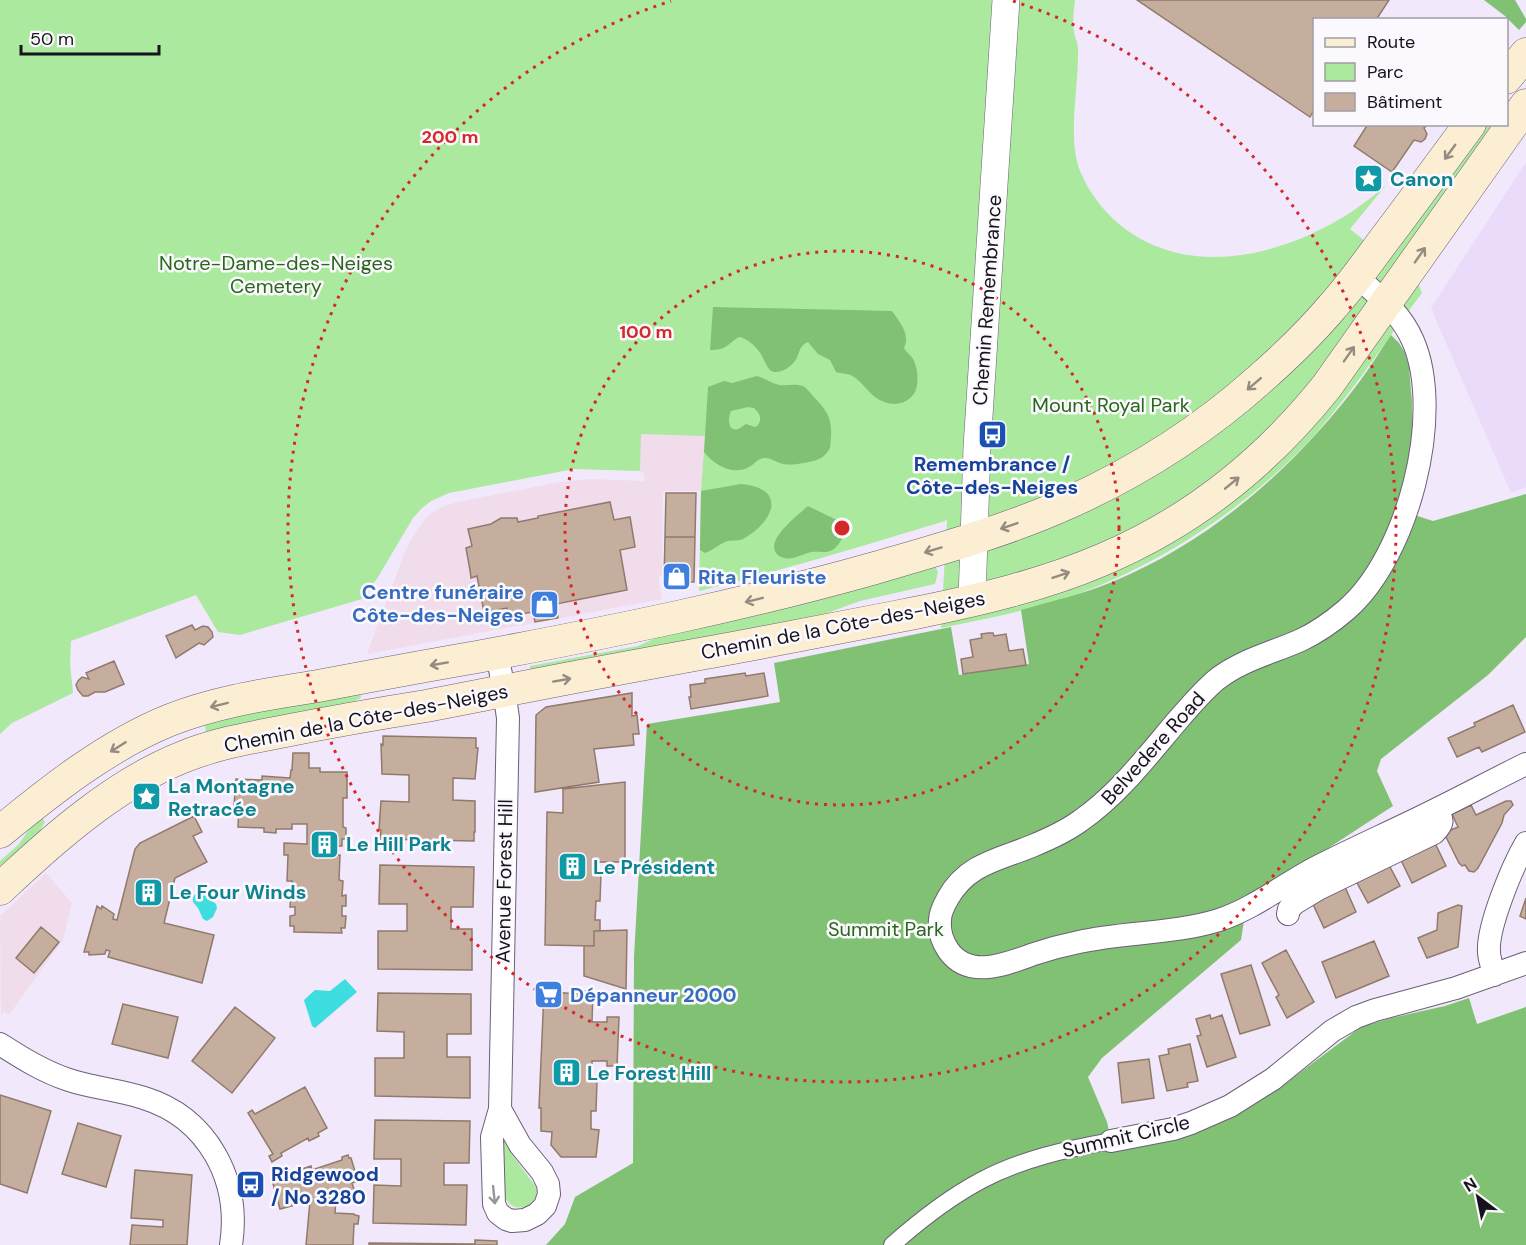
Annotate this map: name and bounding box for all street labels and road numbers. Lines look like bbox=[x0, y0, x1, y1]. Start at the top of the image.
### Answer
street label: Chemin Remembrance bbox=[967, 194, 1007, 406]
street label: Chemin de la Côte-des-Neiges bbox=[699, 585, 987, 665]
street label: Chemin de la Côte-des-Neiges bbox=[222, 678, 510, 758]
street label: Belvedere Road bbox=[1095, 686, 1211, 810]
street label: Avenue Forest Hill bbox=[490, 799, 518, 963]
street label: Summit Circle bbox=[1060, 1109, 1192, 1163]

